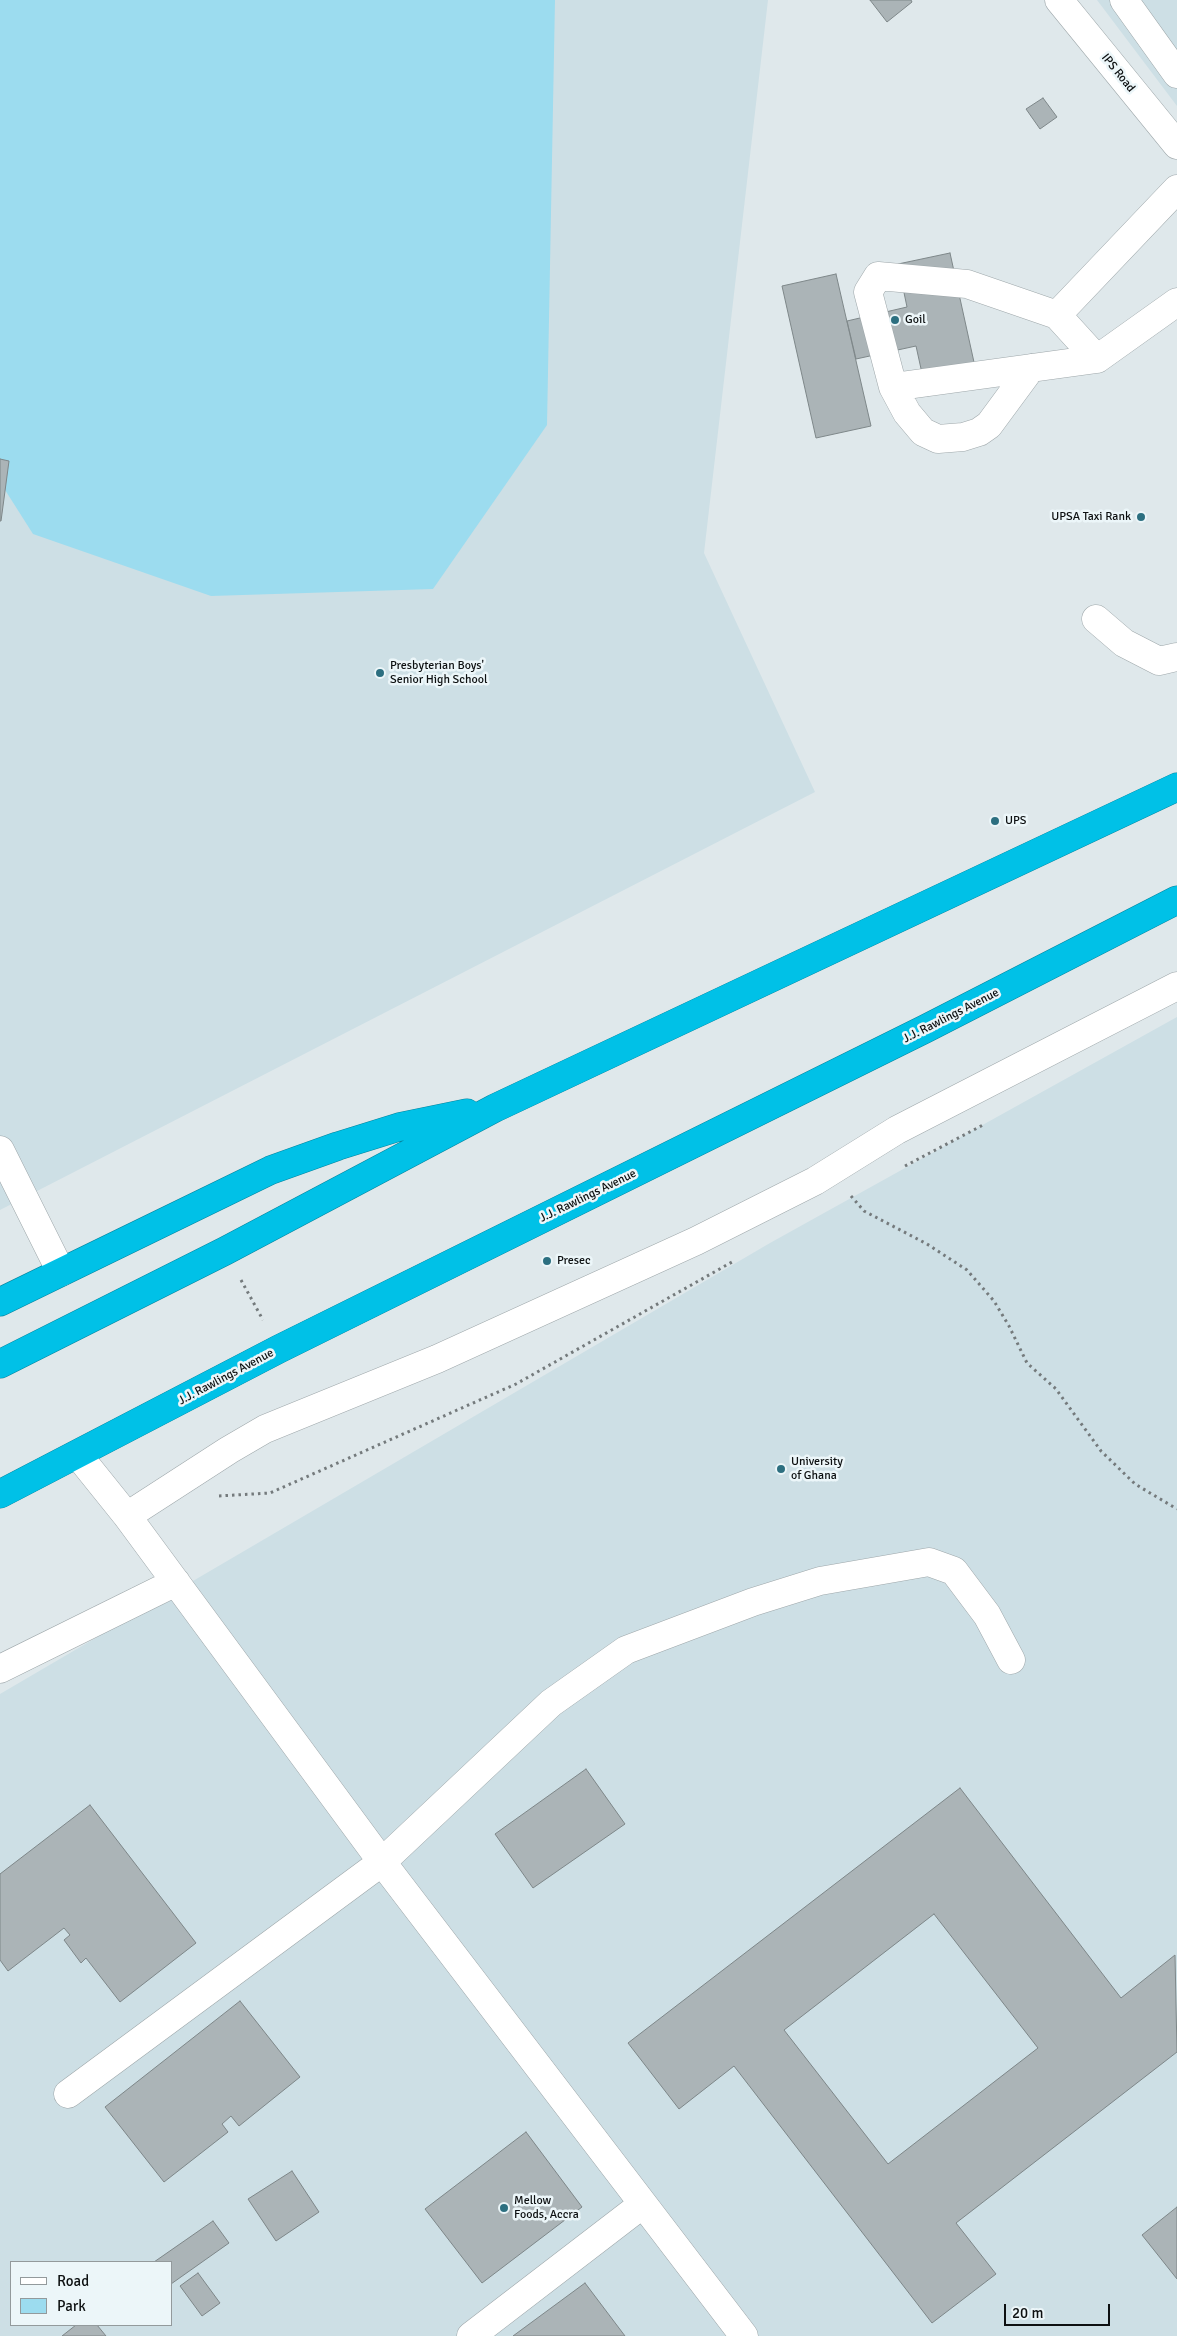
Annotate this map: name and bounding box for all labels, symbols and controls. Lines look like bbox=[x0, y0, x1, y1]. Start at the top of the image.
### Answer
street label: IPS Road bbox=[1098, 51, 1138, 95]
place label: Goil bbox=[905, 313, 926, 327]
marker: Goil bbox=[889, 314, 901, 326]
place label: UPSA Taxi Rank bbox=[1051, 510, 1131, 524]
marker: UPSA Taxi Rank bbox=[1135, 511, 1147, 523]
place label: Presbyterian Boys' Senior High School bbox=[390, 659, 487, 687]
marker: Presbyterian Boys' Senior High School bbox=[374, 667, 386, 679]
place label: UPS bbox=[1005, 814, 1027, 828]
marker: UPS bbox=[989, 815, 1001, 827]
street label: J.J. Rawlings Avenue bbox=[901, 986, 1001, 1046]
street label: J.J. Rawlings Avenue bbox=[537, 1166, 639, 1226]
place label: Presec bbox=[557, 1254, 591, 1268]
marker: Presec bbox=[541, 1255, 553, 1267]
street label: J.J. Rawlings Avenue bbox=[176, 1346, 276, 1408]
place label: University of Ghana bbox=[791, 1455, 843, 1483]
marker: University of Ghana bbox=[775, 1463, 787, 1475]
place label: Mellow Foods, Accra bbox=[514, 2194, 579, 2222]
marker: Mellow Foods, Accra bbox=[498, 2202, 510, 2214]
legend bbox=[10, 2261, 172, 2326]
text: Road bbox=[57, 2272, 89, 2290]
scale bar bbox=[1007, 2294, 1113, 2326]
text: Park bbox=[57, 2297, 86, 2315]
text: 20 m bbox=[1012, 2304, 1043, 2322]

